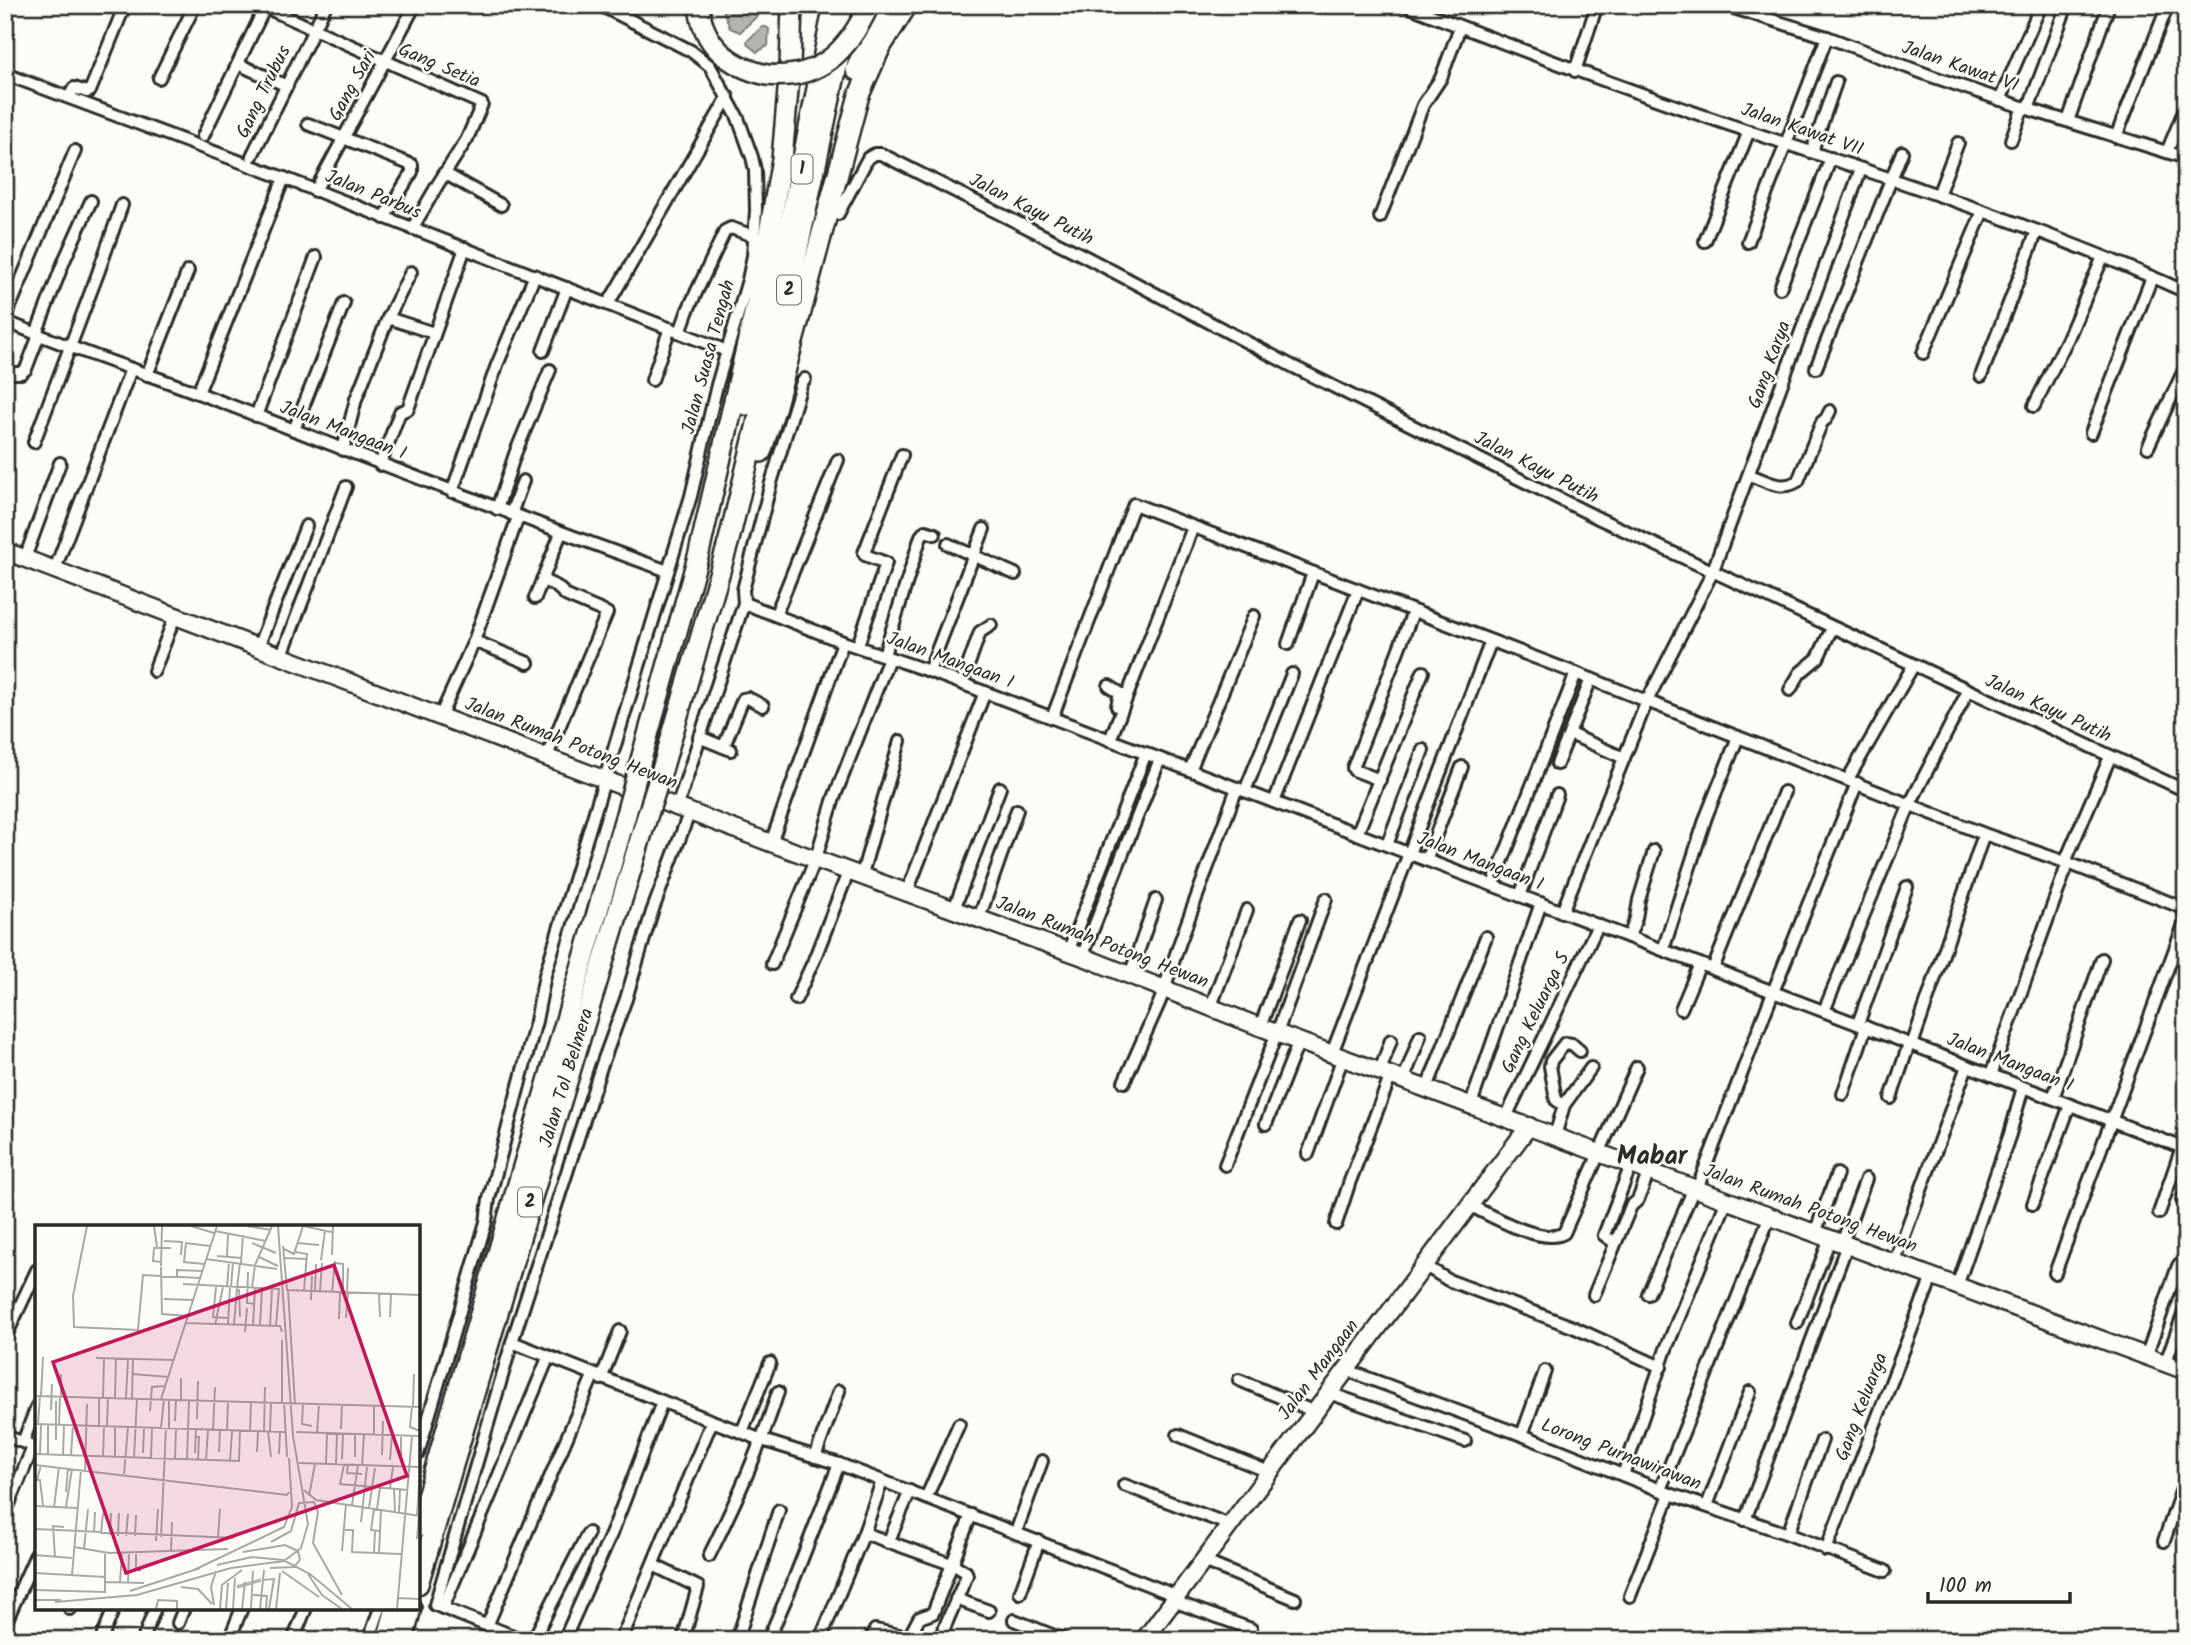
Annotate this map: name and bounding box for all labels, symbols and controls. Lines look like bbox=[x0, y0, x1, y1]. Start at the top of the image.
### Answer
street label: Jalan Kawat VI bbox=[1897, 33, 2023, 101]
street label: Gang Setia bbox=[393, 35, 485, 97]
street label: Gang Trubus bbox=[229, 40, 299, 144]
street label: Gang Sari bbox=[321, 44, 386, 127]
street label: Jalan Kawat VII bbox=[1737, 95, 1867, 165]
road number: 1 bbox=[792, 154, 812, 184]
street label: Jalan Parbus bbox=[320, 162, 426, 228]
street label: Jalan Kayu Putih bbox=[963, 166, 1099, 254]
street label: Jalan Suasa Tengah bbox=[674, 276, 744, 438]
road number: 2 bbox=[777, 276, 801, 304]
street label: Gang Karya bbox=[1740, 317, 1800, 413]
street label: Jalan Mangaan I bbox=[275, 393, 411, 469]
street label: Jalan Kayu Putih bbox=[1468, 424, 1604, 512]
street label: Jalan Mangaan I bbox=[882, 624, 1018, 698]
street label: Jalan Kayu Putih bbox=[1980, 667, 2116, 751]
street label: Jalan Rumah Potong Hewan bbox=[460, 690, 682, 798]
street label: Jalan Mangaan I bbox=[1412, 824, 1548, 900]
street label: Jalan Rumah Potong Hewan bbox=[991, 889, 1213, 997]
street label: Gang Keluarga S bbox=[1494, 947, 1578, 1079]
street label: Jalan Tol Belmera bbox=[532, 1005, 602, 1151]
street label: Jalan Mangaan I bbox=[1942, 1025, 2078, 1101]
district label: Mabar bbox=[1617, 1136, 1689, 1178]
street label: Jalan Rumah Potong Hewan bbox=[1699, 1156, 1921, 1262]
road number: 2 bbox=[518, 1188, 542, 1217]
inset map bbox=[35, 1225, 420, 1610]
street label: Jalan Mangaan bbox=[1271, 1313, 1367, 1427]
street label: Gang Keluarga bbox=[1828, 1348, 1896, 1466]
street label: Lorong Purnawirawan bbox=[1536, 1411, 1706, 1499]
scale bar bbox=[1928, 1561, 2070, 1605]
text: 100 m bbox=[1939, 1570, 1992, 1603]

